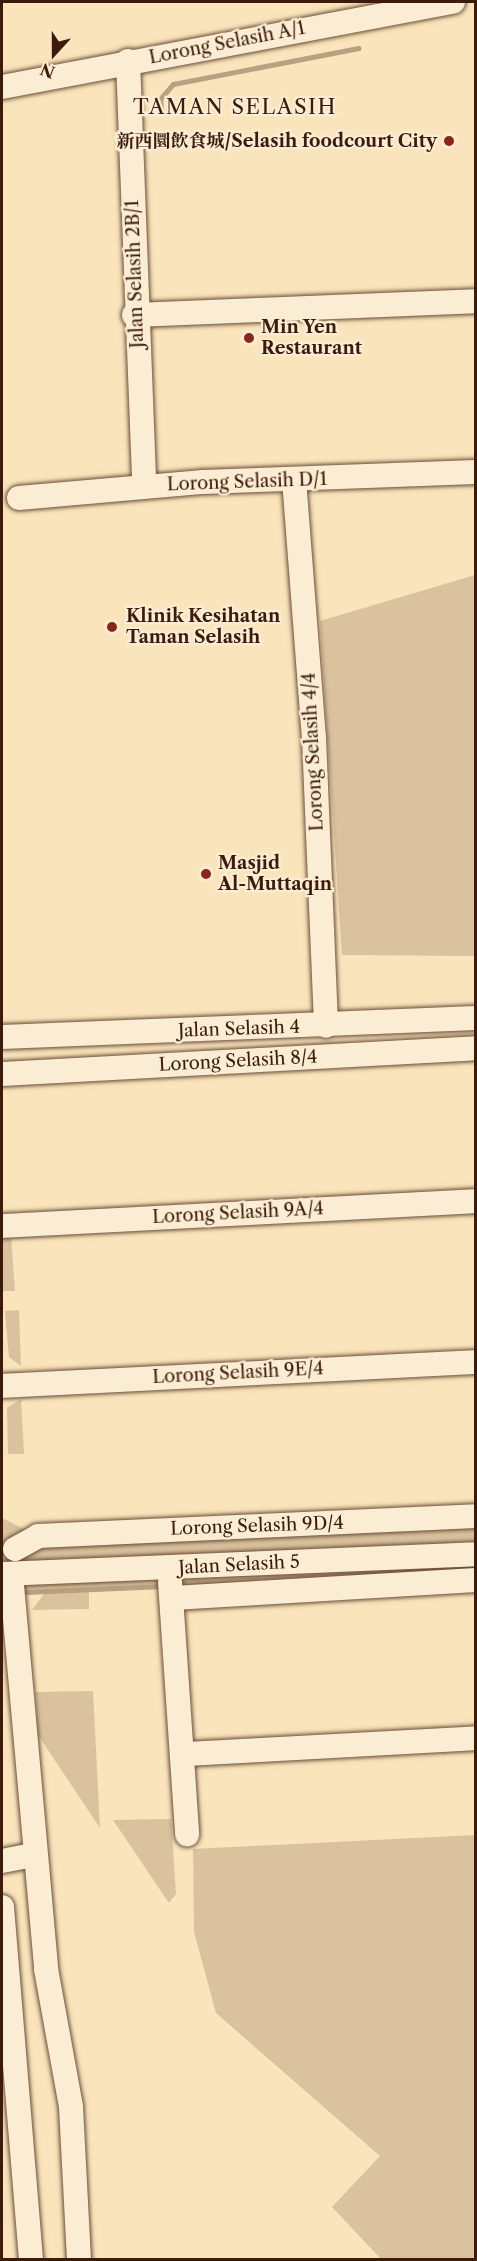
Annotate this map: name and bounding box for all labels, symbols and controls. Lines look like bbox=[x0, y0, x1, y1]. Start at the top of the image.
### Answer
street label: Lorong Selasih A/1 bbox=[147, 17, 307, 69]
north arrow bbox=[24, 24, 84, 84]
text: N bbox=[37, 59, 58, 83]
district label: TAMAN SELASIH bbox=[133, 94, 337, 120]
place label: 新西圜飲食城/Selasih foodcourt City bbox=[116, 130, 437, 152]
marker: 新西圜飲食城/Selasih foodcourt City bbox=[442, 134, 456, 148]
street label: Jalan Selasih 2B/1 bbox=[122, 199, 148, 349]
place label: Min Yen Restaurant bbox=[261, 317, 362, 360]
marker: Min Yen Restaurant bbox=[242, 331, 256, 345]
street label: Lorong Selasih D/1 bbox=[167, 468, 327, 496]
place label: Klinik Kesihatan Taman Selasih bbox=[126, 606, 281, 648]
marker: Klinik Kesihatan Taman Selasih bbox=[103, 618, 121, 636]
street label: Lorong Selasih 4/4 bbox=[298, 672, 328, 832]
place label: Masjid Al-Muttaqin bbox=[218, 853, 332, 896]
marker: Masjid Al-Muttaqin bbox=[199, 867, 213, 881]
street label: Jalan Selasih 4 bbox=[178, 1016, 300, 1042]
street label: Lorong Selasih 8/4 bbox=[158, 1046, 318, 1076]
street label: Lorong Selasih 9A/4 bbox=[152, 1198, 324, 1228]
street label: Lorong Selasih 9E/4 bbox=[152, 1358, 324, 1388]
street label: Lorong Selasih 9D/4 bbox=[170, 1512, 344, 1540]
street label: Jalan Selasih 5 bbox=[178, 1551, 300, 1579]

